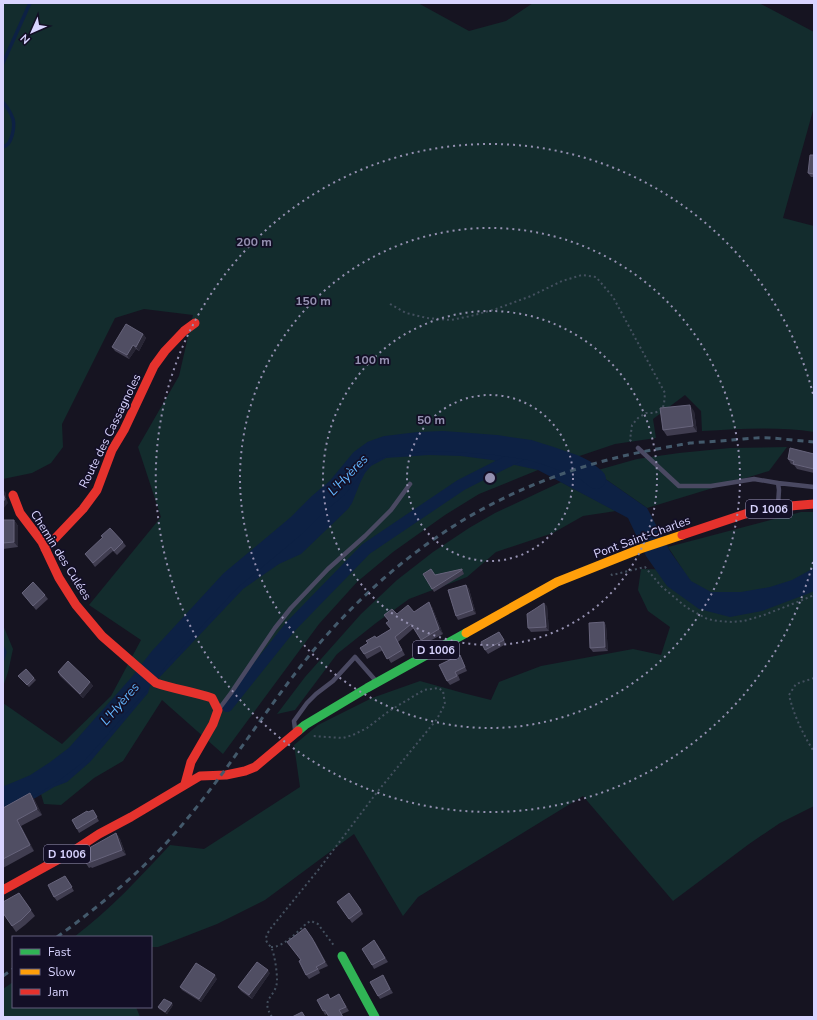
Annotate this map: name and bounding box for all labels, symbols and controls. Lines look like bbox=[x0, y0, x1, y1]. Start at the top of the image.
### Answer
north arrow bbox=[12, 12, 52, 52]
text: N bbox=[17, 31, 33, 47]
text: 200 m bbox=[236, 234, 272, 250]
text: 150 m bbox=[295, 293, 331, 309]
text: 100 m bbox=[354, 352, 390, 368]
street label: Route des Cassagnoles bbox=[75, 371, 145, 491]
text: 50 m bbox=[417, 412, 445, 428]
water label: L'Hyères bbox=[324, 450, 372, 500]
centre of rings bbox=[483, 471, 497, 485]
road number: D 1006 bbox=[746, 500, 792, 518]
street label: Chemin des Culées bbox=[27, 507, 95, 603]
street label: Pont Saint-Charles bbox=[591, 512, 693, 562]
road number: D 1006 bbox=[413, 641, 459, 659]
water label: L'Hyères bbox=[96, 679, 144, 729]
road number: D 1006 bbox=[44, 845, 90, 863]
legend bbox=[12, 936, 152, 1008]
text: Fast bbox=[48, 944, 71, 960]
text: Slow bbox=[48, 964, 76, 980]
text: Jam bbox=[47, 984, 69, 1000]

